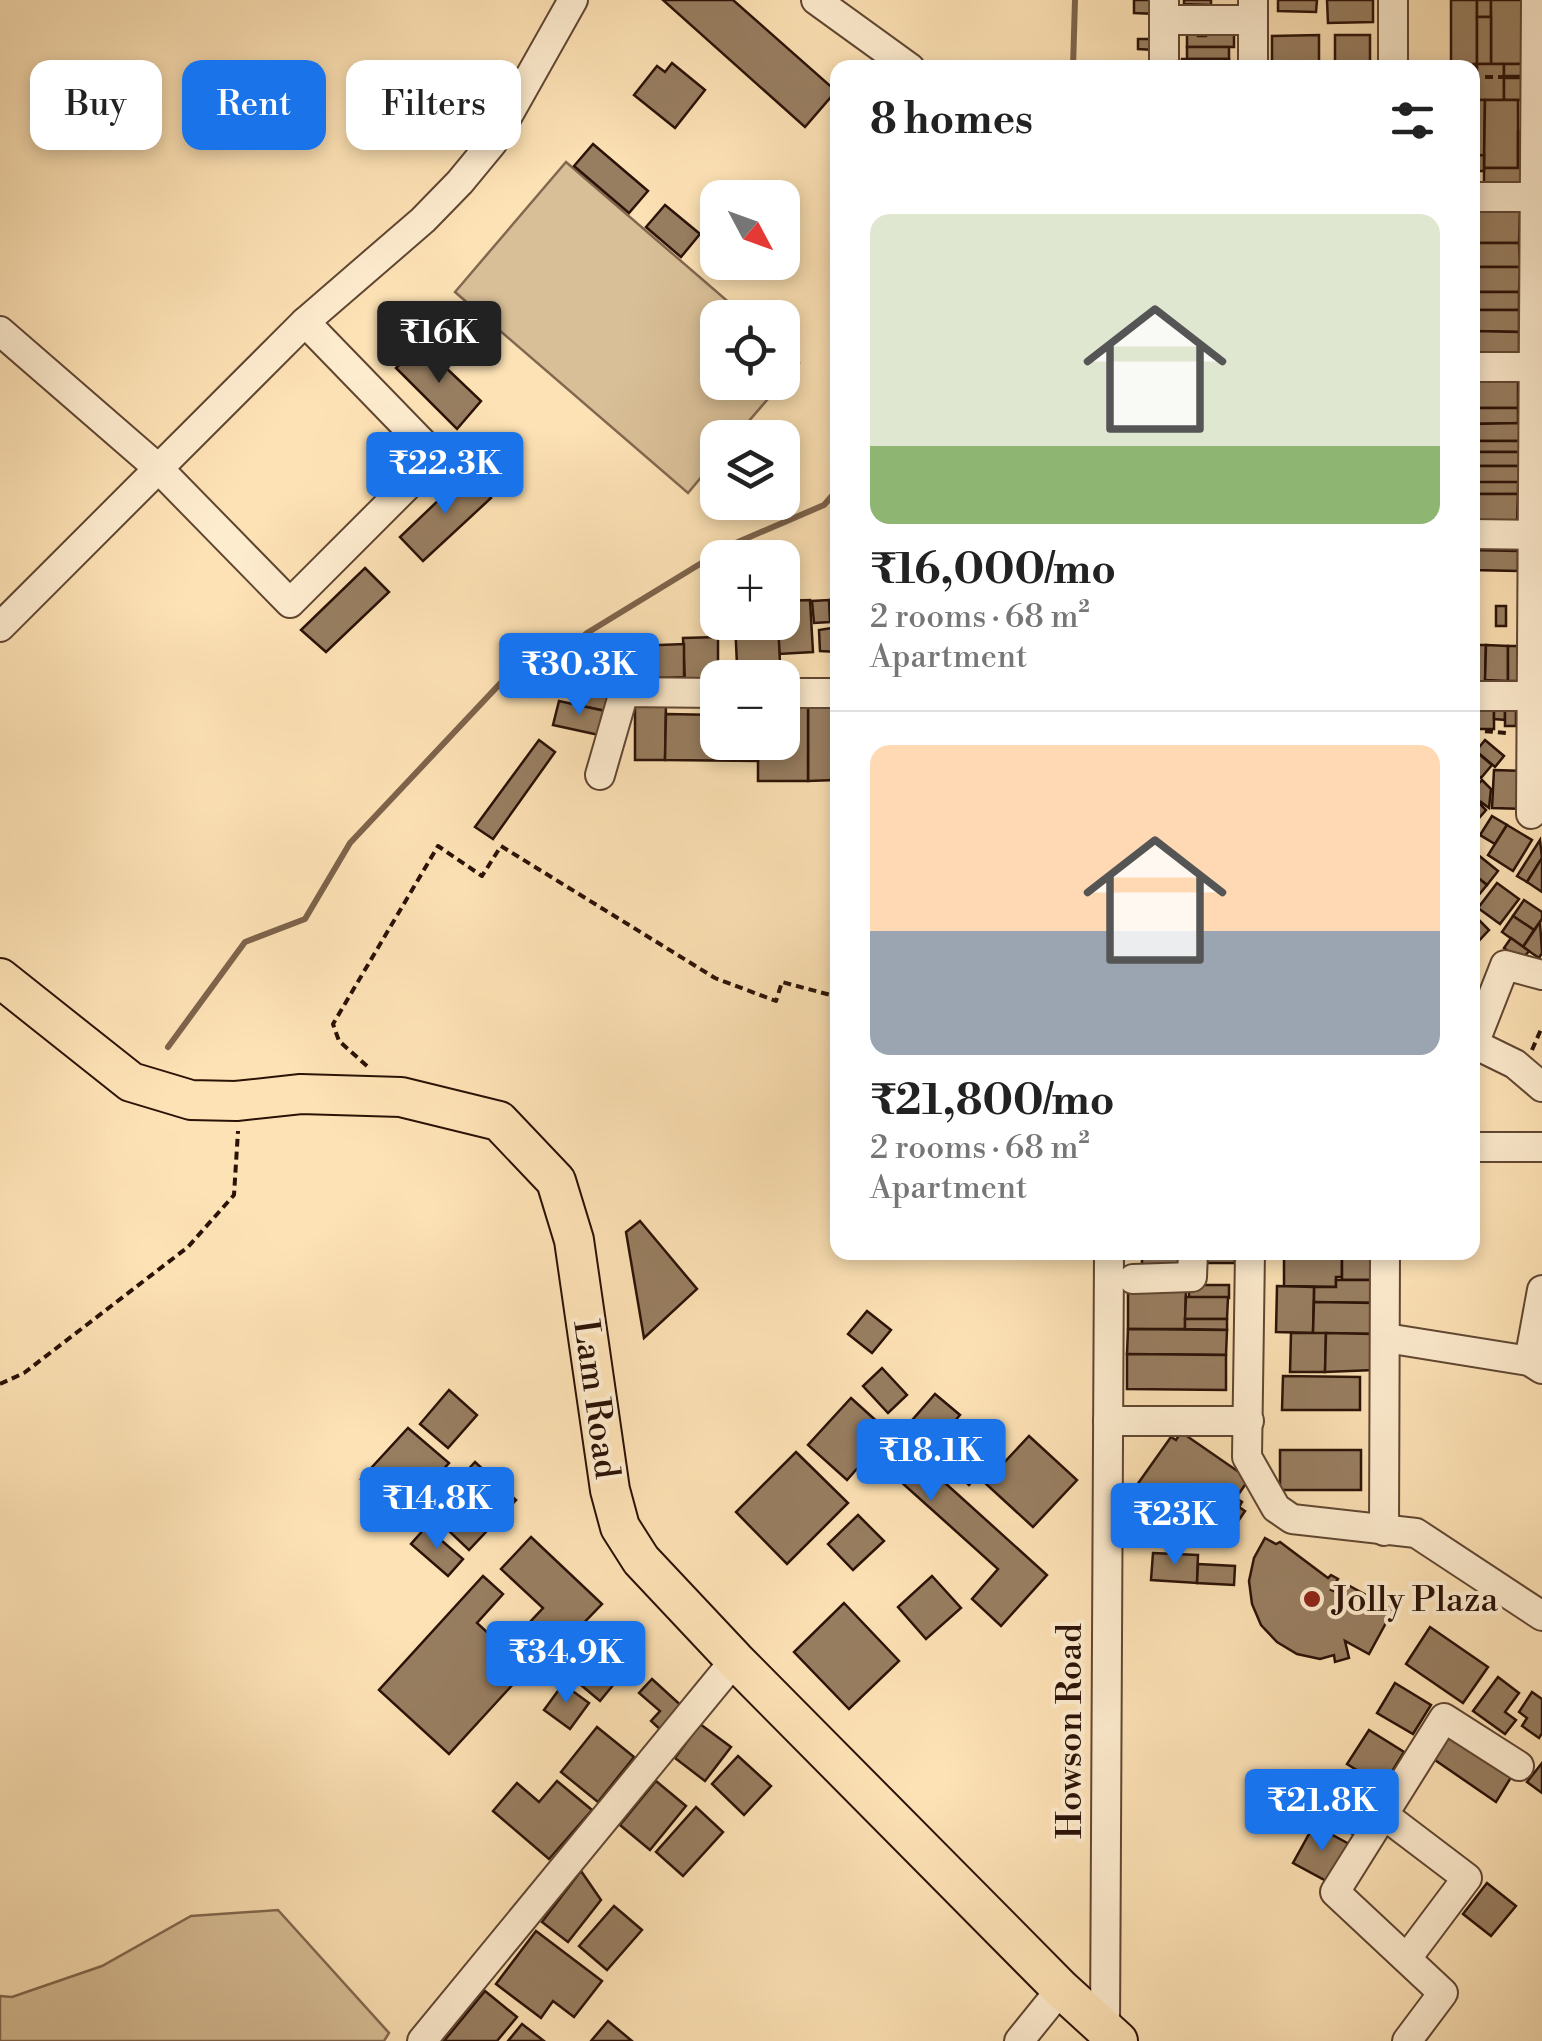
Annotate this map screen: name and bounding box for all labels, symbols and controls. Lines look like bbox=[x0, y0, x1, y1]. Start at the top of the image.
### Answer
chip: Buy bbox=[30, 60, 162, 150]
chip: Rent bbox=[182, 60, 326, 150]
chip: Filters bbox=[346, 60, 521, 150]
icon: filters bbox=[1385, 93, 1440, 148]
text: 8 homes bbox=[870, 94, 1033, 147]
north arrow bbox=[700, 180, 800, 280]
map controls bbox=[700, 180, 800, 760]
icon: home bbox=[1065, 279, 1245, 459]
button: locate bbox=[700, 300, 800, 400]
pin: ₹16K bbox=[380, 301, 498, 386]
text: ₹16K bbox=[399, 313, 479, 353]
button: layers bbox=[700, 420, 800, 520]
pin: ₹22.3K bbox=[364, 432, 526, 517]
text: ₹22.3K bbox=[388, 444, 502, 484]
button: + bbox=[700, 540, 800, 640]
text: ₹16,000/mo bbox=[870, 544, 1116, 597]
text: 2 rooms · 68 m² bbox=[870, 597, 1090, 637]
pin: ₹30.3K bbox=[498, 633, 660, 718]
text: Apartment bbox=[870, 637, 1027, 677]
text: ₹30.3K bbox=[521, 645, 637, 685]
button: − bbox=[700, 660, 800, 760]
icon: home bbox=[1065, 810, 1245, 990]
text: ₹21,800/mo bbox=[870, 1075, 1114, 1128]
text: 2 rooms · 68 m² bbox=[870, 1128, 1090, 1168]
text: Apartment bbox=[870, 1168, 1027, 1208]
street label: Lam Road bbox=[563, 1317, 628, 1481]
pin: ₹18.1K bbox=[850, 1419, 1012, 1504]
text: ₹18.1K bbox=[879, 1431, 983, 1471]
pin: ₹14.8K bbox=[356, 1467, 518, 1552]
text: ₹14.8K bbox=[382, 1479, 492, 1519]
pin: ₹23K bbox=[1116, 1483, 1234, 1568]
text: ₹23K bbox=[1133, 1495, 1217, 1535]
place label: Jolly Plaza bbox=[1330, 1579, 1499, 1622]
marker: Jolly Plaza bbox=[1301, 1588, 1323, 1610]
pin: ₹34.9K bbox=[485, 1621, 647, 1706]
street label: Howson Road bbox=[1049, 1623, 1092, 1839]
text: ₹34.9K bbox=[508, 1633, 624, 1673]
pin: ₹21.8K bbox=[1241, 1769, 1403, 1854]
text: ₹21.8K bbox=[1267, 1781, 1377, 1821]

